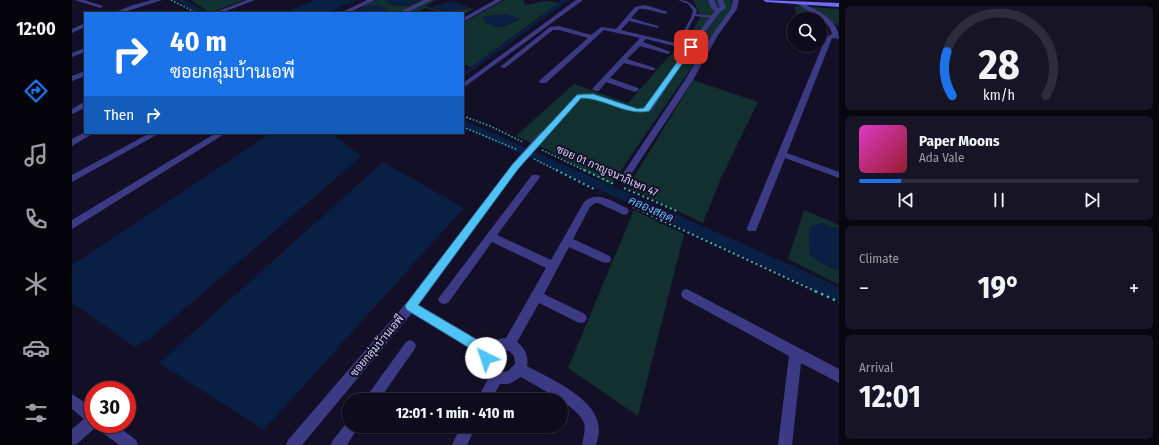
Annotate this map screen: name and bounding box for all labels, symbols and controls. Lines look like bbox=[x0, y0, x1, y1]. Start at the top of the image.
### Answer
map controls bbox=[787, 12, 827, 52]
button: search bbox=[787, 12, 827, 52]
text: 12:00 bbox=[16, 18, 56, 40]
text: 40 m bbox=[170, 25, 227, 58]
icon: right bbox=[104, 28, 156, 80]
pin bbox=[674, 30, 708, 64]
icon: arrive bbox=[680, 36, 702, 58]
text: 28 bbox=[977, 40, 1020, 90]
text: ซอยกลุ่มบ้านเอพี bbox=[170, 61, 295, 83]
icon: directions bbox=[22, 77, 50, 105]
text: km/h bbox=[983, 87, 1015, 104]
icon: right bbox=[142, 104, 164, 126]
text: Then bbox=[104, 106, 134, 124]
text: Paper Moons bbox=[919, 132, 1000, 150]
icon: music bbox=[22, 141, 50, 169]
street label: ซอย 01 กาญจนาภิเษก 47 bbox=[554, 143, 660, 199]
text: Ada Vale bbox=[919, 150, 964, 165]
icon: previous bbox=[895, 189, 917, 211]
icon: pause bbox=[988, 189, 1010, 211]
icon: next bbox=[1081, 189, 1103, 211]
water label: คลองสลุด bbox=[626, 193, 676, 227]
icon: phone bbox=[22, 205, 50, 233]
text: Climate bbox=[859, 251, 899, 266]
icon: climate bbox=[22, 270, 50, 298]
text: 19° bbox=[978, 270, 1020, 306]
text: − bbox=[859, 275, 869, 302]
text: + bbox=[1129, 275, 1139, 302]
street label: ซอยกลุ่มบ้านเอพี bbox=[346, 311, 408, 381]
icon: car bbox=[22, 334, 50, 362]
position arrow bbox=[465, 337, 507, 379]
text: Arrival bbox=[859, 360, 893, 375]
text: 12:01 bbox=[859, 379, 921, 415]
speed limit sign: 30 bbox=[84, 381, 136, 433]
icon: filters bbox=[22, 399, 50, 427]
text: 12:01 · 1 min · 410 m bbox=[396, 404, 514, 422]

